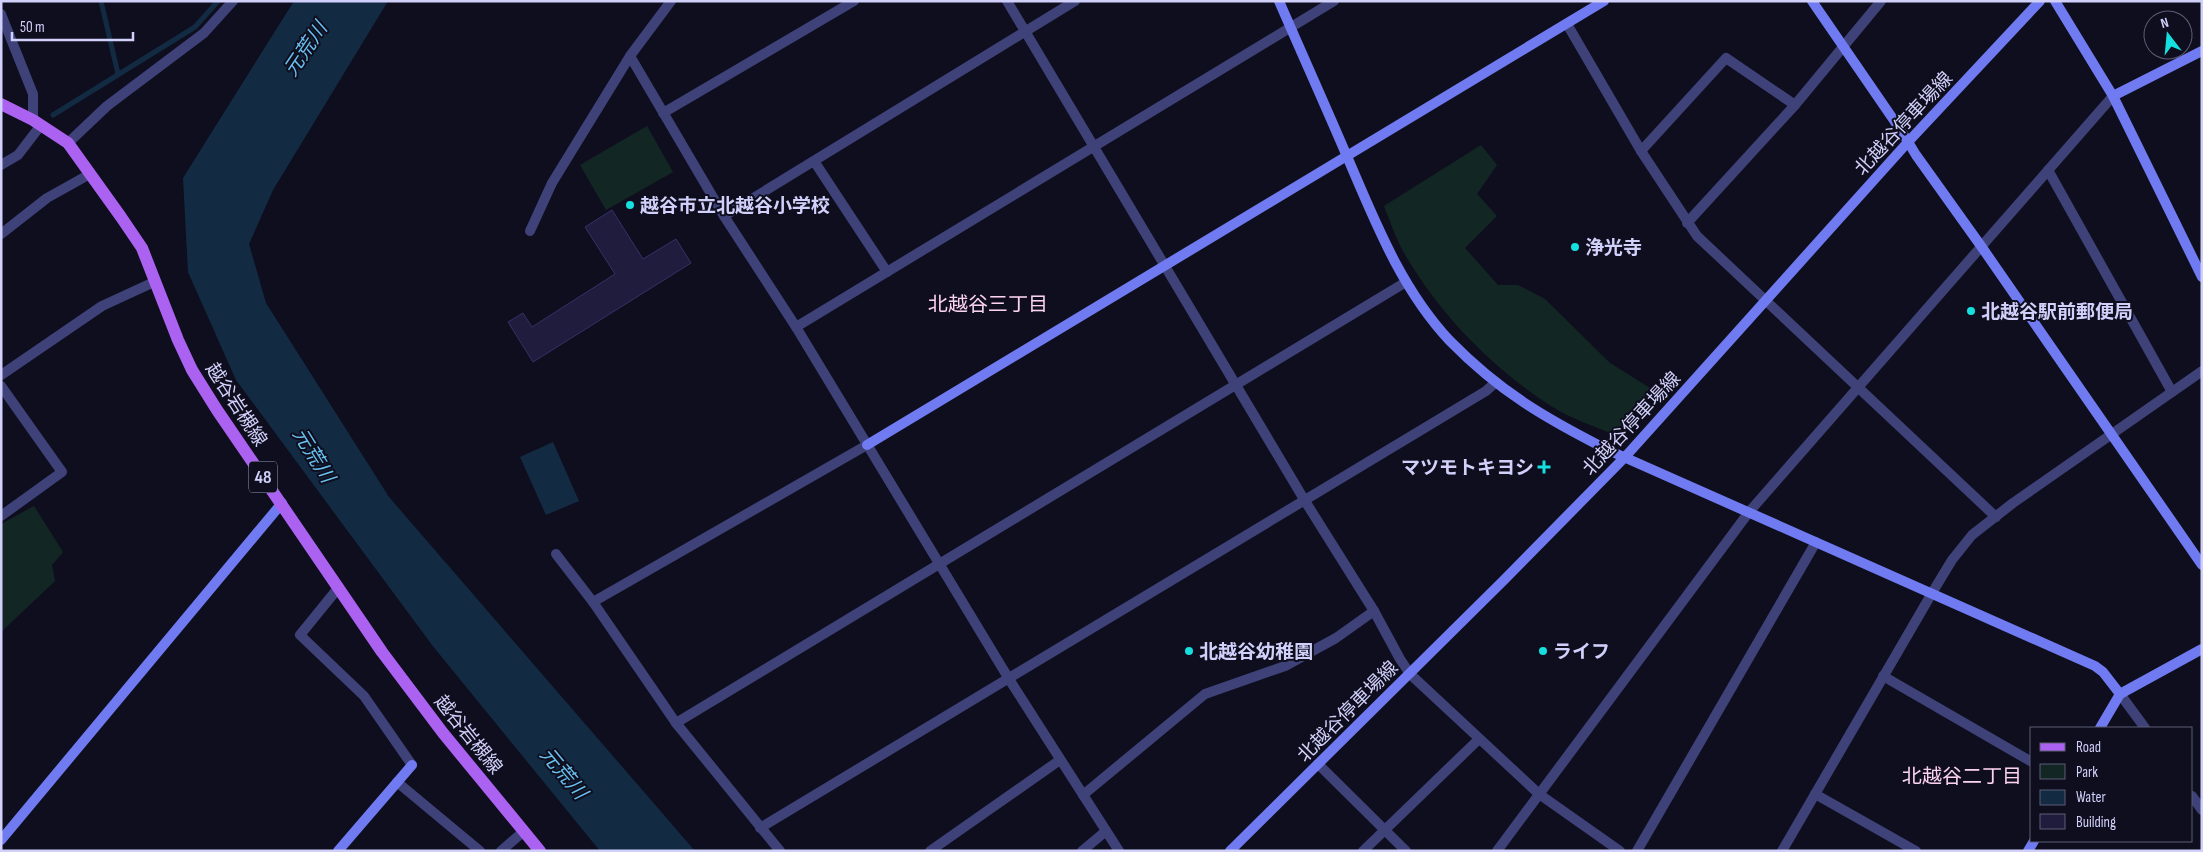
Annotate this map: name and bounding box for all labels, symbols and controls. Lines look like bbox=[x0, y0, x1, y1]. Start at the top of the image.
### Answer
scale bar bbox=[12, 10, 134, 42]
north arrow bbox=[2143, 10, 2193, 60]
text: N bbox=[2159, 14, 2170, 32]
water label: 元荒川 bbox=[279, 16, 334, 81]
text: 50 m bbox=[20, 18, 45, 37]
street label: 北越谷停車場線 bbox=[1850, 68, 1958, 181]
place label: 越谷市立北越谷小学校 bbox=[640, 195, 830, 218]
marker: 越谷市立北越谷小学校 bbox=[624, 199, 636, 211]
place label: 浄光寺 bbox=[1585, 237, 1642, 260]
marker: 浄光寺 bbox=[1569, 241, 1581, 253]
district label: 北越谷三丁目 bbox=[928, 293, 1048, 317]
place label: 北越谷駅前郵便局 bbox=[1981, 301, 2133, 324]
marker: 北越谷駅前郵便局 bbox=[1965, 305, 1977, 317]
street label: 越谷岩槻線 bbox=[200, 359, 271, 451]
street label: 北越谷停車場線 bbox=[1578, 368, 1686, 481]
water label: 元荒川 bbox=[287, 424, 340, 489]
place label: マツモトキヨシ bbox=[1401, 457, 1534, 480]
marker: マツモトキヨシ bbox=[1538, 461, 1550, 473]
road number: 48 bbox=[249, 462, 277, 492]
place label: 北越谷幼稚園 bbox=[1199, 641, 1313, 664]
place label: ライフ bbox=[1553, 641, 1610, 664]
marker: 北越谷幼稚園 bbox=[1183, 645, 1195, 657]
marker: ライフ bbox=[1537, 645, 1549, 657]
street label: 北越谷停車場線 bbox=[1293, 657, 1403, 767]
street label: 越谷岩槻線 bbox=[429, 691, 507, 779]
legend bbox=[2030, 727, 2193, 842]
text: Road bbox=[2076, 738, 2101, 757]
water label: 元荒川 bbox=[535, 743, 593, 806]
text: Park bbox=[2076, 763, 2098, 782]
district label: 北越谷二丁目 bbox=[1902, 765, 2022, 789]
text: Water bbox=[2076, 788, 2107, 807]
text: Building bbox=[2076, 813, 2116, 832]

